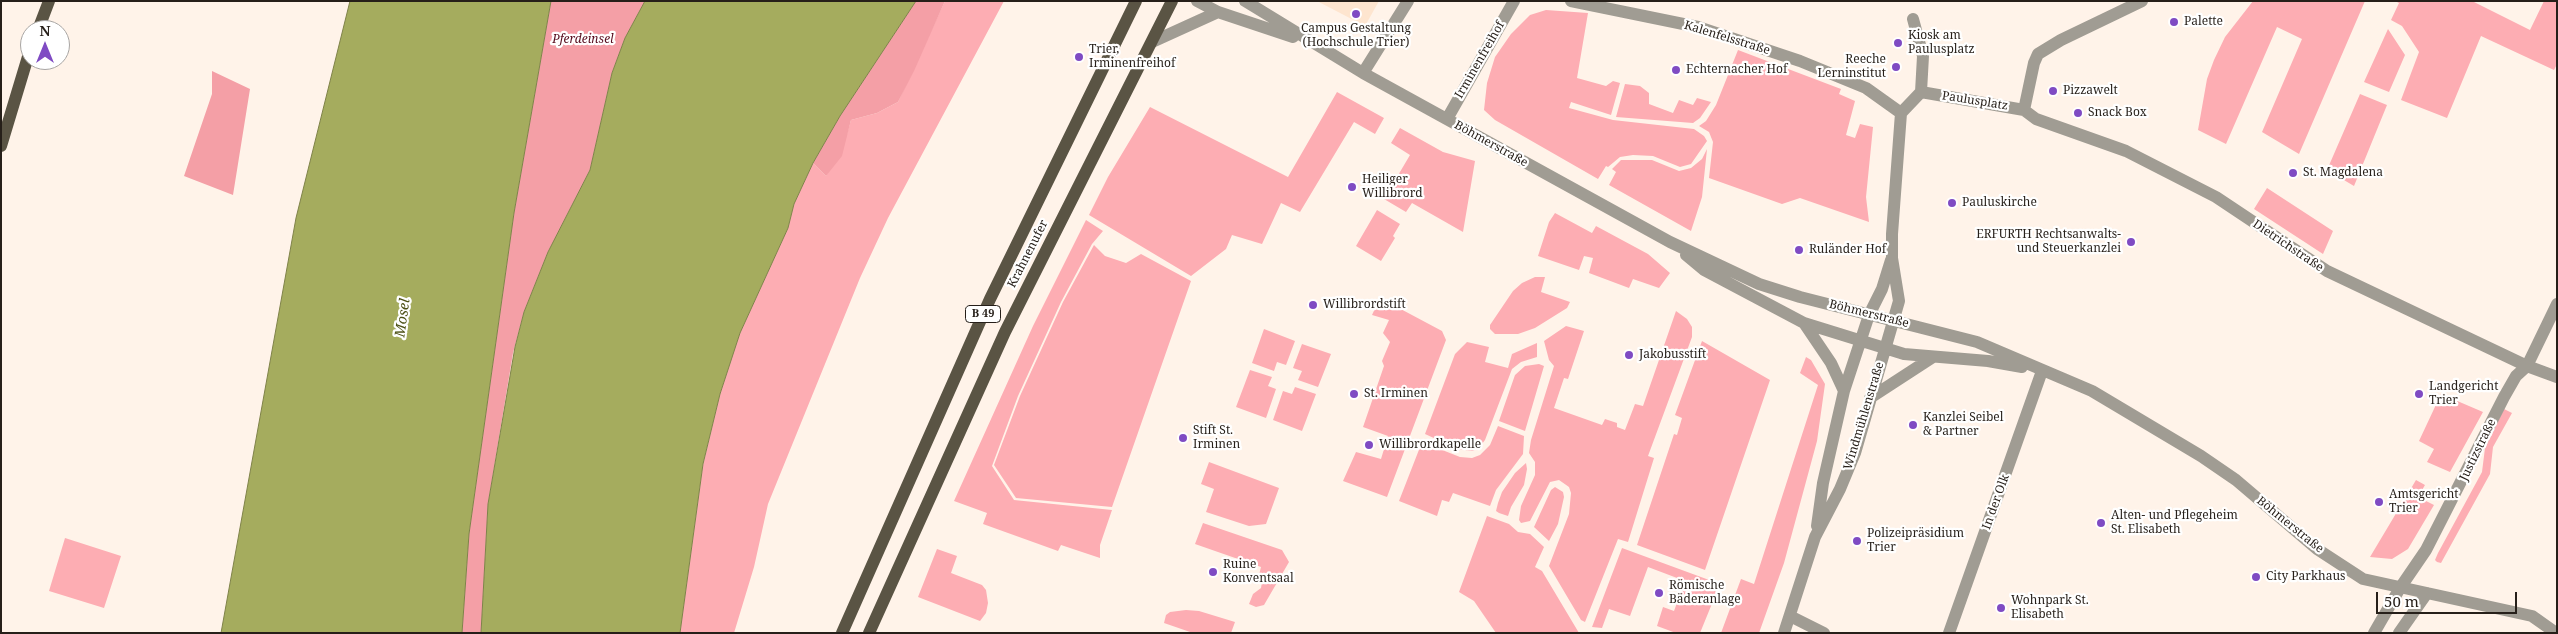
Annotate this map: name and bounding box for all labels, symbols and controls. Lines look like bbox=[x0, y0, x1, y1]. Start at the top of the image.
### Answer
marker: Campus Gestaltung (Hochschule Trier) bbox=[1350, 8, 1362, 20]
place label: Palette bbox=[2184, 15, 2223, 29]
marker: Palette bbox=[2168, 16, 2180, 28]
street label: Kalenfelsstraße bbox=[1682, 18, 1772, 58]
street label: Irminenfreihof bbox=[1452, 19, 1508, 101]
north arrow bbox=[20, 20, 70, 70]
text: N bbox=[39, 21, 51, 40]
place label: Campus Gestaltung (Hochschule Trier) bbox=[1301, 22, 1411, 50]
place label: Kiosk am Paulusplatz bbox=[1908, 29, 1975, 57]
park label: Pferdeinsel bbox=[552, 33, 614, 47]
marker: Kiosk am Paulusplatz bbox=[1892, 37, 1904, 49]
place label: Trier, Irminenfreihof bbox=[1089, 43, 1175, 71]
marker: Trier, Irminenfreihof bbox=[1073, 51, 1085, 63]
place label: Reeche Lerninstitut bbox=[1818, 53, 1886, 81]
marker: Reeche Lerninstitut bbox=[1890, 61, 1902, 73]
place label: Echternacher Hof bbox=[1686, 63, 1787, 77]
marker: Echternacher Hof bbox=[1670, 64, 1682, 76]
place label: Pizzawelt bbox=[2063, 84, 2118, 98]
marker: Pizzawelt bbox=[2047, 85, 2059, 97]
street label: Paulusplatz bbox=[1941, 89, 2009, 113]
place label: Snack Box bbox=[2088, 106, 2147, 120]
marker: Snack Box bbox=[2072, 107, 2084, 119]
street label: Böhmerstraße bbox=[1452, 118, 1530, 170]
place label: St. Magdalena bbox=[2303, 166, 2383, 180]
marker: St. Magdalena bbox=[2287, 167, 2299, 179]
place label: Heiliger Willibrord bbox=[1362, 173, 1423, 201]
marker: Heiliger Willibrord bbox=[1346, 181, 1358, 193]
place label: Pauluskirche bbox=[1962, 196, 2037, 210]
marker: Pauluskirche bbox=[1946, 197, 1958, 209]
street label: Dietrichstraße bbox=[2250, 217, 2326, 275]
street label: Krahnenufer bbox=[1005, 218, 1051, 290]
place label: ERFURTH Rechtsanwalts- und Steuerkanzlei bbox=[1976, 228, 2121, 256]
marker: ERFURTH Rechtsanwalts- und Steuerkanzlei bbox=[2125, 236, 2137, 248]
place label: Ruländer Hof bbox=[1809, 243, 1886, 257]
marker: Ruländer Hof bbox=[1793, 244, 1805, 256]
street label: Böhmerstraße bbox=[1828, 297, 1910, 331]
water label: Mosel bbox=[392, 298, 414, 338]
place label: Willibrordstift bbox=[1323, 298, 1406, 312]
marker: Willibrordstift bbox=[1307, 299, 1319, 311]
road number: B 49 bbox=[966, 306, 1000, 322]
place label: Jakobusstift bbox=[1639, 348, 1706, 362]
marker: Jakobusstift bbox=[1623, 349, 1635, 361]
street label: Windmühlenstraße bbox=[1841, 360, 1887, 472]
place label: Landgericht Trier bbox=[2429, 380, 2498, 408]
place label: St. Irminen bbox=[1364, 387, 1428, 401]
marker: St. Irminen bbox=[1348, 388, 1360, 400]
marker: Landgericht Trier bbox=[2413, 388, 2425, 400]
place label: Kanzlei Seibel & Partner bbox=[1923, 411, 2003, 439]
street label: Justizstraße bbox=[2457, 417, 2499, 483]
marker: Kanzlei Seibel & Partner bbox=[1907, 419, 1919, 431]
place label: Stift St. Irminen bbox=[1193, 424, 1240, 452]
marker: Stift St. Irminen bbox=[1177, 432, 1189, 444]
place label: Willibrordkapelle bbox=[1379, 438, 1481, 452]
marker: Willibrordkapelle bbox=[1363, 439, 1375, 451]
street label: In der Olk bbox=[1979, 473, 2013, 531]
place label: Amtsgericht Trier bbox=[2389, 488, 2459, 516]
street label: Böhmerstraße bbox=[2254, 494, 2326, 556]
marker: Amtsgericht Trier bbox=[2373, 496, 2385, 508]
place label: Alten- und Pflegeheim St. Elisabeth bbox=[2111, 509, 2238, 537]
marker: Alten- und Pflegeheim St. Elisabeth bbox=[2095, 517, 2107, 529]
place label: Polizeipräsidium Trier bbox=[1867, 527, 1964, 555]
marker: Polizeipräsidium Trier bbox=[1851, 535, 1863, 547]
place label: Ruine Konventsaal bbox=[1223, 558, 1294, 586]
marker: Ruine Konventsaal bbox=[1207, 566, 1219, 578]
place label: City Parkhaus bbox=[2266, 570, 2345, 584]
marker: City Parkhaus bbox=[2250, 571, 2262, 583]
place label: Römische Bäderanlage bbox=[1669, 579, 1741, 607]
scale bar bbox=[2378, 582, 2519, 614]
marker: Römische Bäderanlage bbox=[1653, 587, 1665, 599]
text: 50 m bbox=[2384, 591, 2419, 611]
place label: Wohnpark St. Elisabeth bbox=[2011, 594, 2089, 622]
marker: Wohnpark St. Elisabeth bbox=[1995, 602, 2007, 614]

